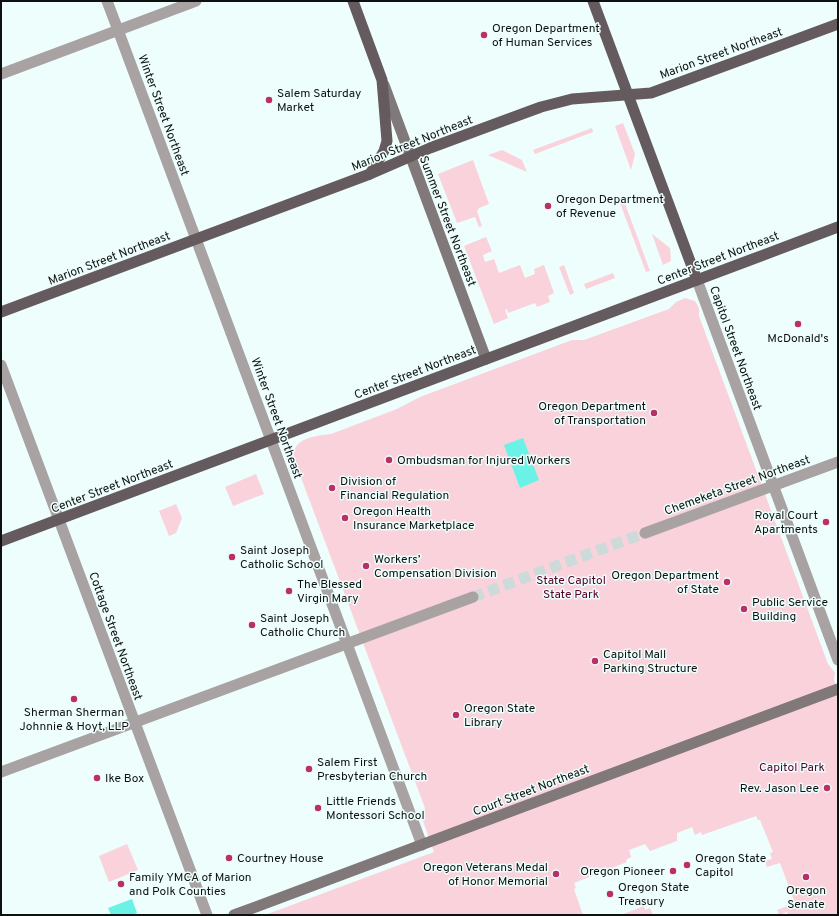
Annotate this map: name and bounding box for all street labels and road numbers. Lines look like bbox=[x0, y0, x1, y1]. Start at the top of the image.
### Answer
street label: Marion Street Northeast bbox=[658, 24, 785, 84]
street label: Winter Street Northeast bbox=[134, 52, 192, 178]
street label: Marion Street Northeast bbox=[349, 112, 475, 176]
street label: Summer Street Northeast bbox=[415, 154, 479, 289]
street label: Marion Street Northeast bbox=[46, 228, 173, 290]
street label: Center Street Northeast bbox=[655, 228, 782, 290]
street label: Capitol Street Northeast bbox=[705, 284, 765, 413]
street label: Center Street Northeast bbox=[352, 342, 479, 404]
street label: Winter Street Northeast bbox=[247, 355, 305, 481]
street label: Chemeketa Street Northeast bbox=[662, 452, 812, 520]
street label: Center Street Northeast bbox=[49, 456, 176, 518]
street label: Cottage Street Northeast bbox=[84, 570, 146, 703]
street label: Court Street Northeast bbox=[471, 761, 592, 821]

